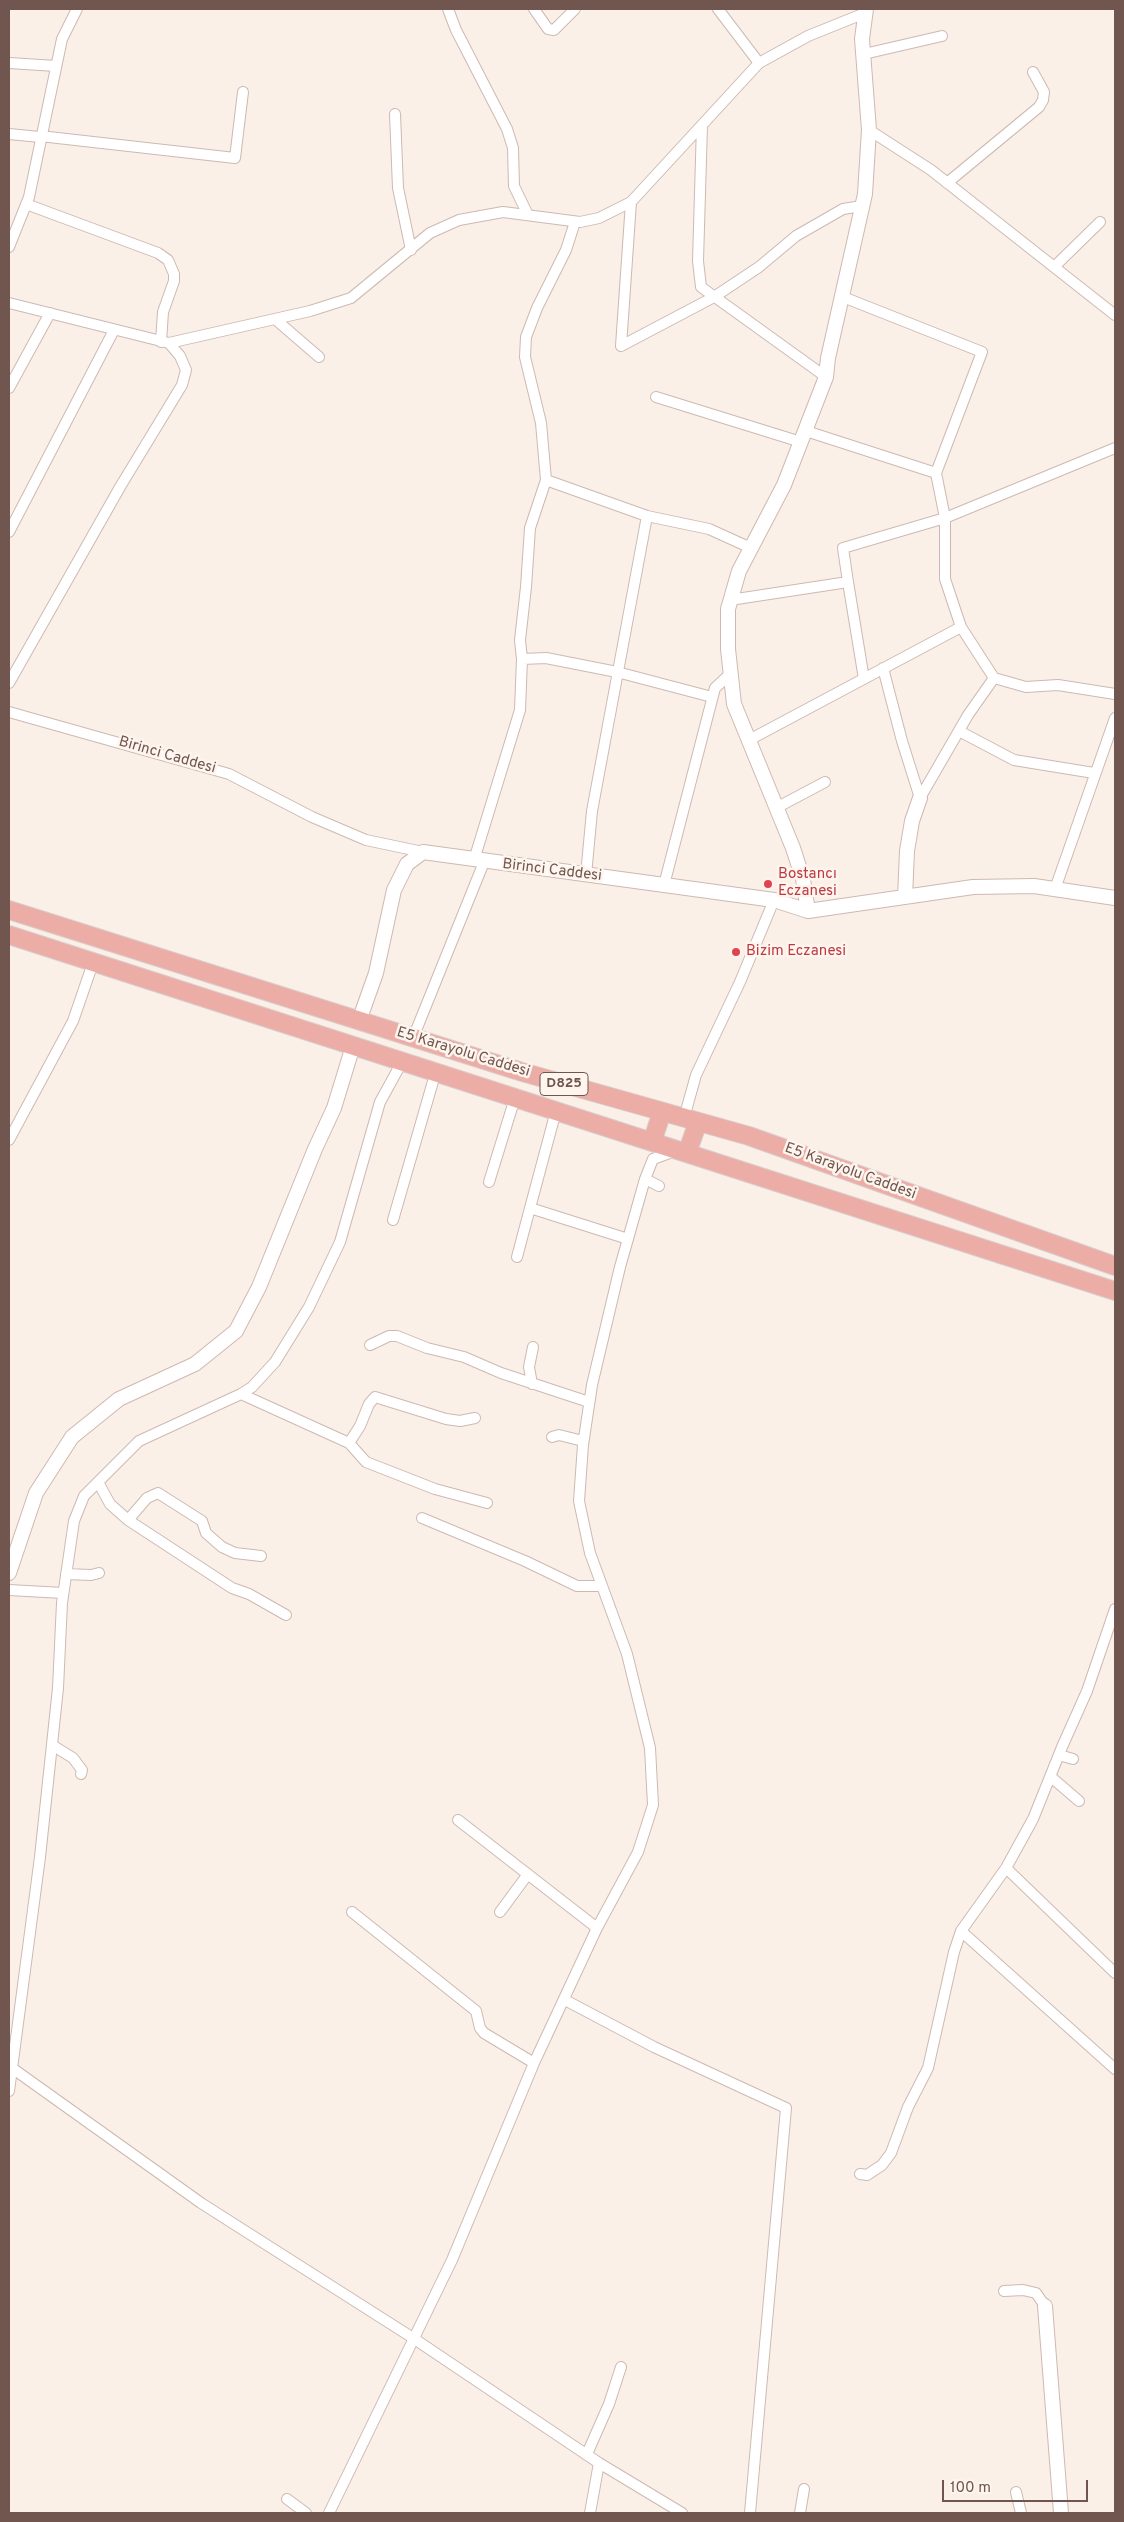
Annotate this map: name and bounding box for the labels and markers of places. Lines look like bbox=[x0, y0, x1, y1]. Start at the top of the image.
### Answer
place label: Bostancı Eczanesi bbox=[778, 866, 837, 901]
marker: Bostancı Eczanesi bbox=[762, 878, 774, 890]
place label: Bizim Eczanesi bbox=[746, 943, 846, 961]
marker: Bizim Eczanesi bbox=[730, 946, 742, 958]

